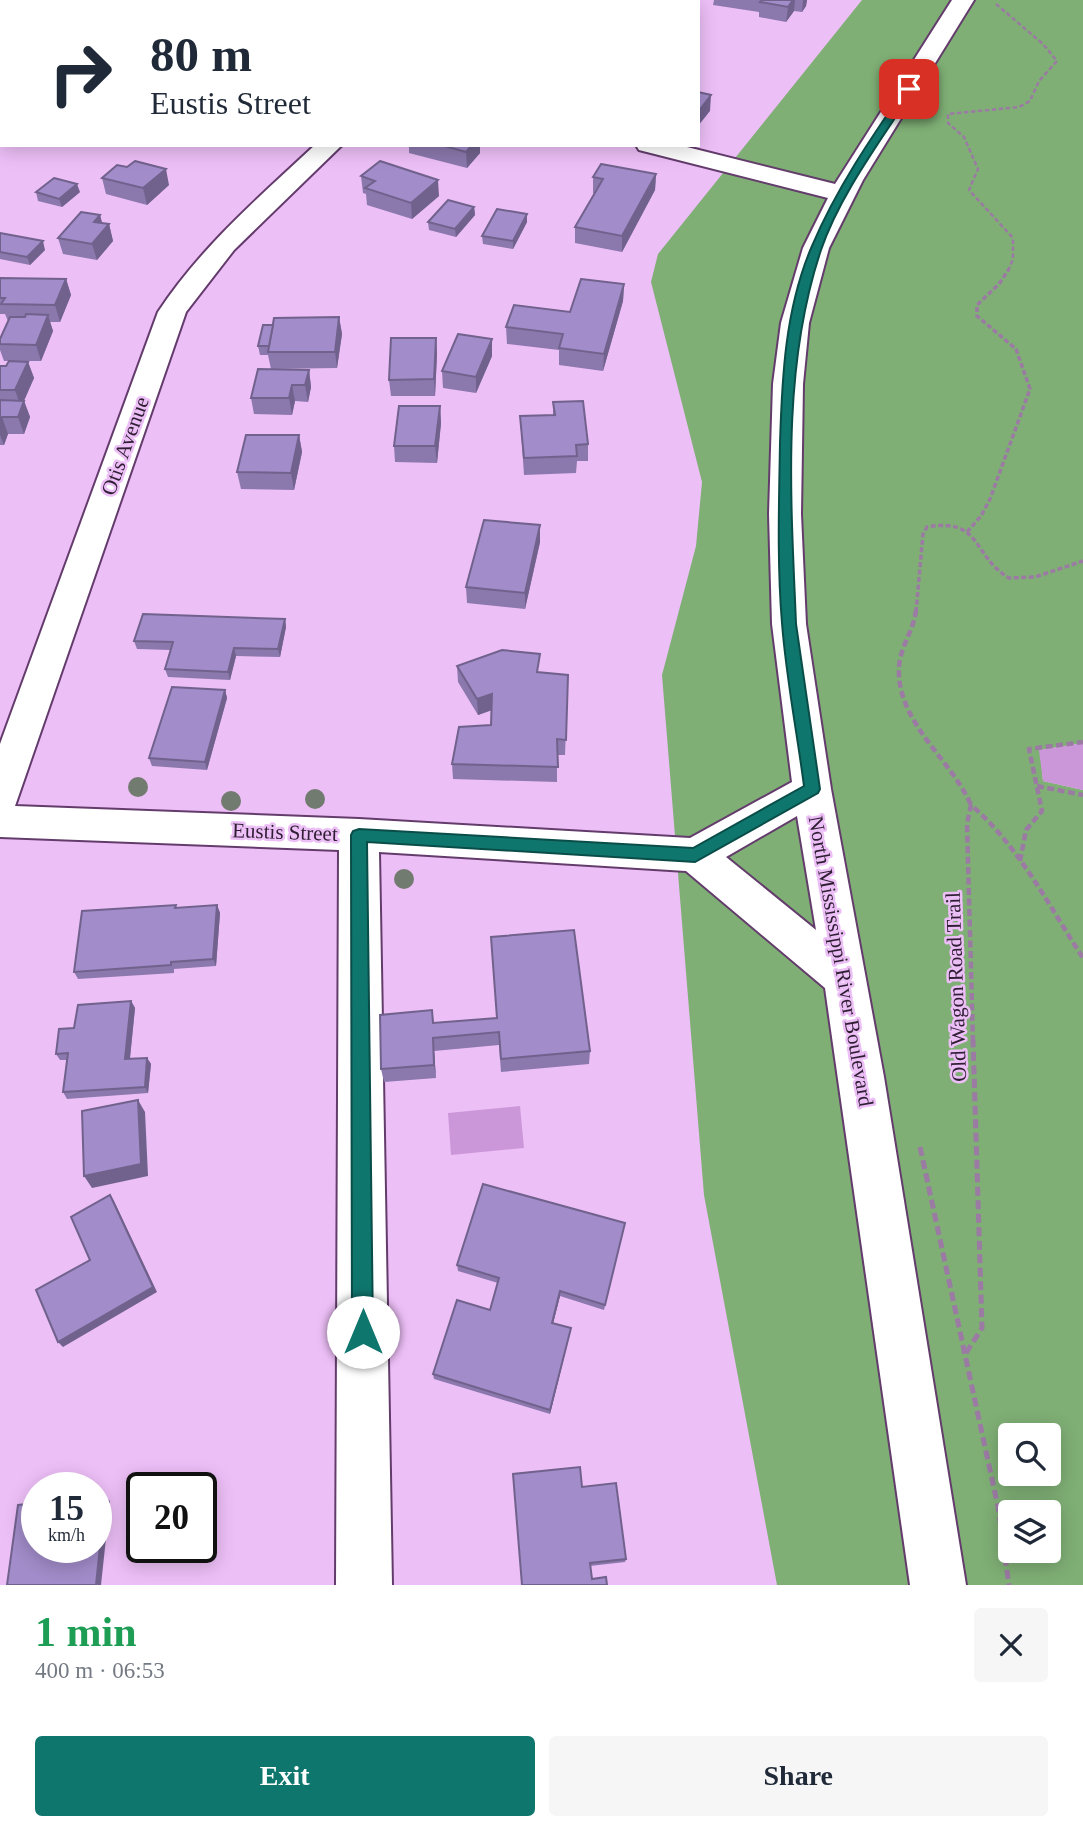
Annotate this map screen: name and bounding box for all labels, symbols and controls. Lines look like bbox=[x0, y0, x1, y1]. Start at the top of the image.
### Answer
text: 80 m bbox=[150, 27, 252, 82]
icon: right bbox=[35, 28, 126, 119]
pin bbox=[879, 59, 939, 119]
icon: arrive bbox=[890, 70, 928, 108]
text: Eustis Street bbox=[150, 85, 311, 121]
street label: Otis Avenue bbox=[96, 394, 154, 498]
street label: North Mississippi River Boulevard bbox=[804, 814, 878, 1109]
street label: Eustis Street bbox=[232, 818, 338, 846]
street label: Old Wagon Road Trail bbox=[941, 892, 971, 1082]
position arrow bbox=[326, 1295, 400, 1369]
map controls bbox=[998, 1423, 1061, 1563]
button: search bbox=[998, 1423, 1061, 1486]
speed limit sign: 20 bbox=[126, 1472, 217, 1563]
text: 15 bbox=[49, 1489, 84, 1528]
button: layers bbox=[998, 1500, 1061, 1563]
text: km/h bbox=[48, 1525, 85, 1545]
button: close bbox=[974, 1608, 1048, 1682]
text: 1 min bbox=[35, 1609, 137, 1655]
text: 400 m · 06:53 bbox=[35, 1658, 165, 1683]
button: Exit bbox=[35, 1736, 535, 1816]
button: Share bbox=[549, 1736, 1048, 1816]

